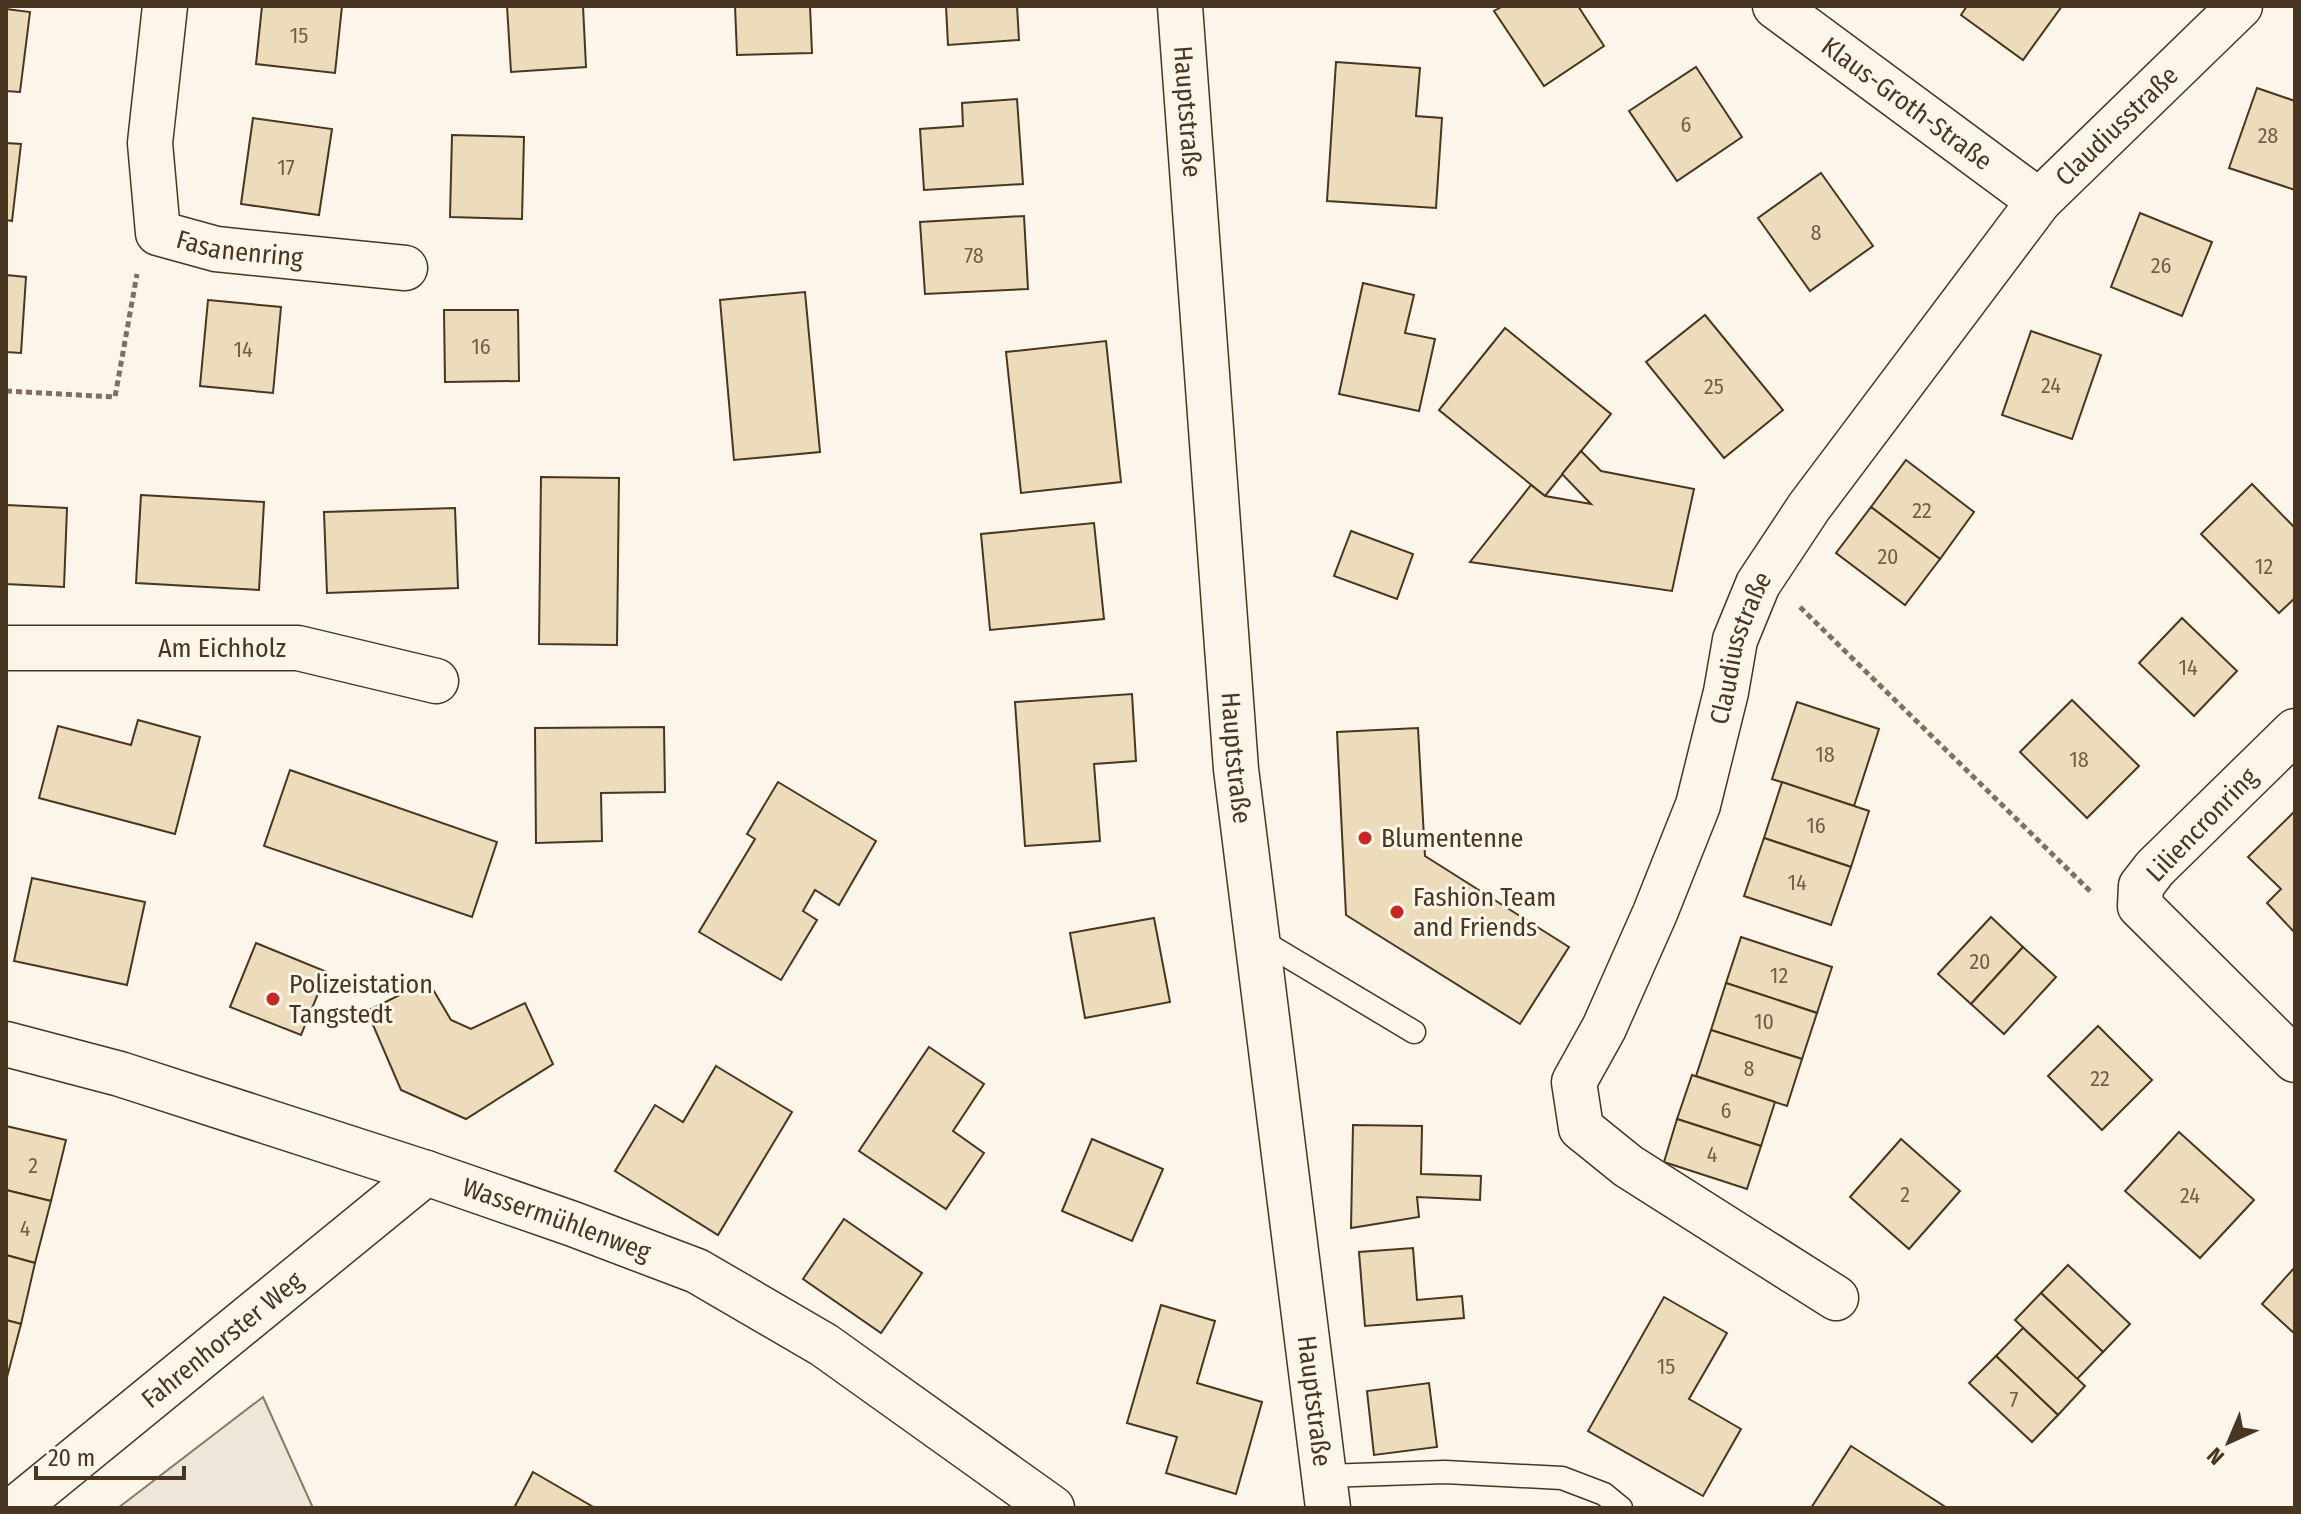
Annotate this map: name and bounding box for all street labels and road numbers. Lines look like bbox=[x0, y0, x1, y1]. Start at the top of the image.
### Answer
street label: Klaus-Groth-Straße bbox=[1816, 30, 1998, 177]
street label: Hauptstraße bbox=[1167, 45, 1208, 179]
street label: Claudiusstraße bbox=[2049, 60, 2184, 192]
street label: Fasanenring bbox=[173, 223, 305, 273]
street label: Claudiusstraße bbox=[1703, 565, 1778, 728]
street label: Am Eichholz bbox=[158, 633, 286, 664]
street label: Hauptstraße bbox=[1215, 691, 1258, 825]
street label: Liliencronring bbox=[2140, 761, 2265, 888]
street label: Wassermühlenweg bbox=[458, 1171, 656, 1268]
street label: Fahrenhorster Weg bbox=[135, 1264, 309, 1415]
street label: Hauptstraße bbox=[1291, 1334, 1338, 1468]

